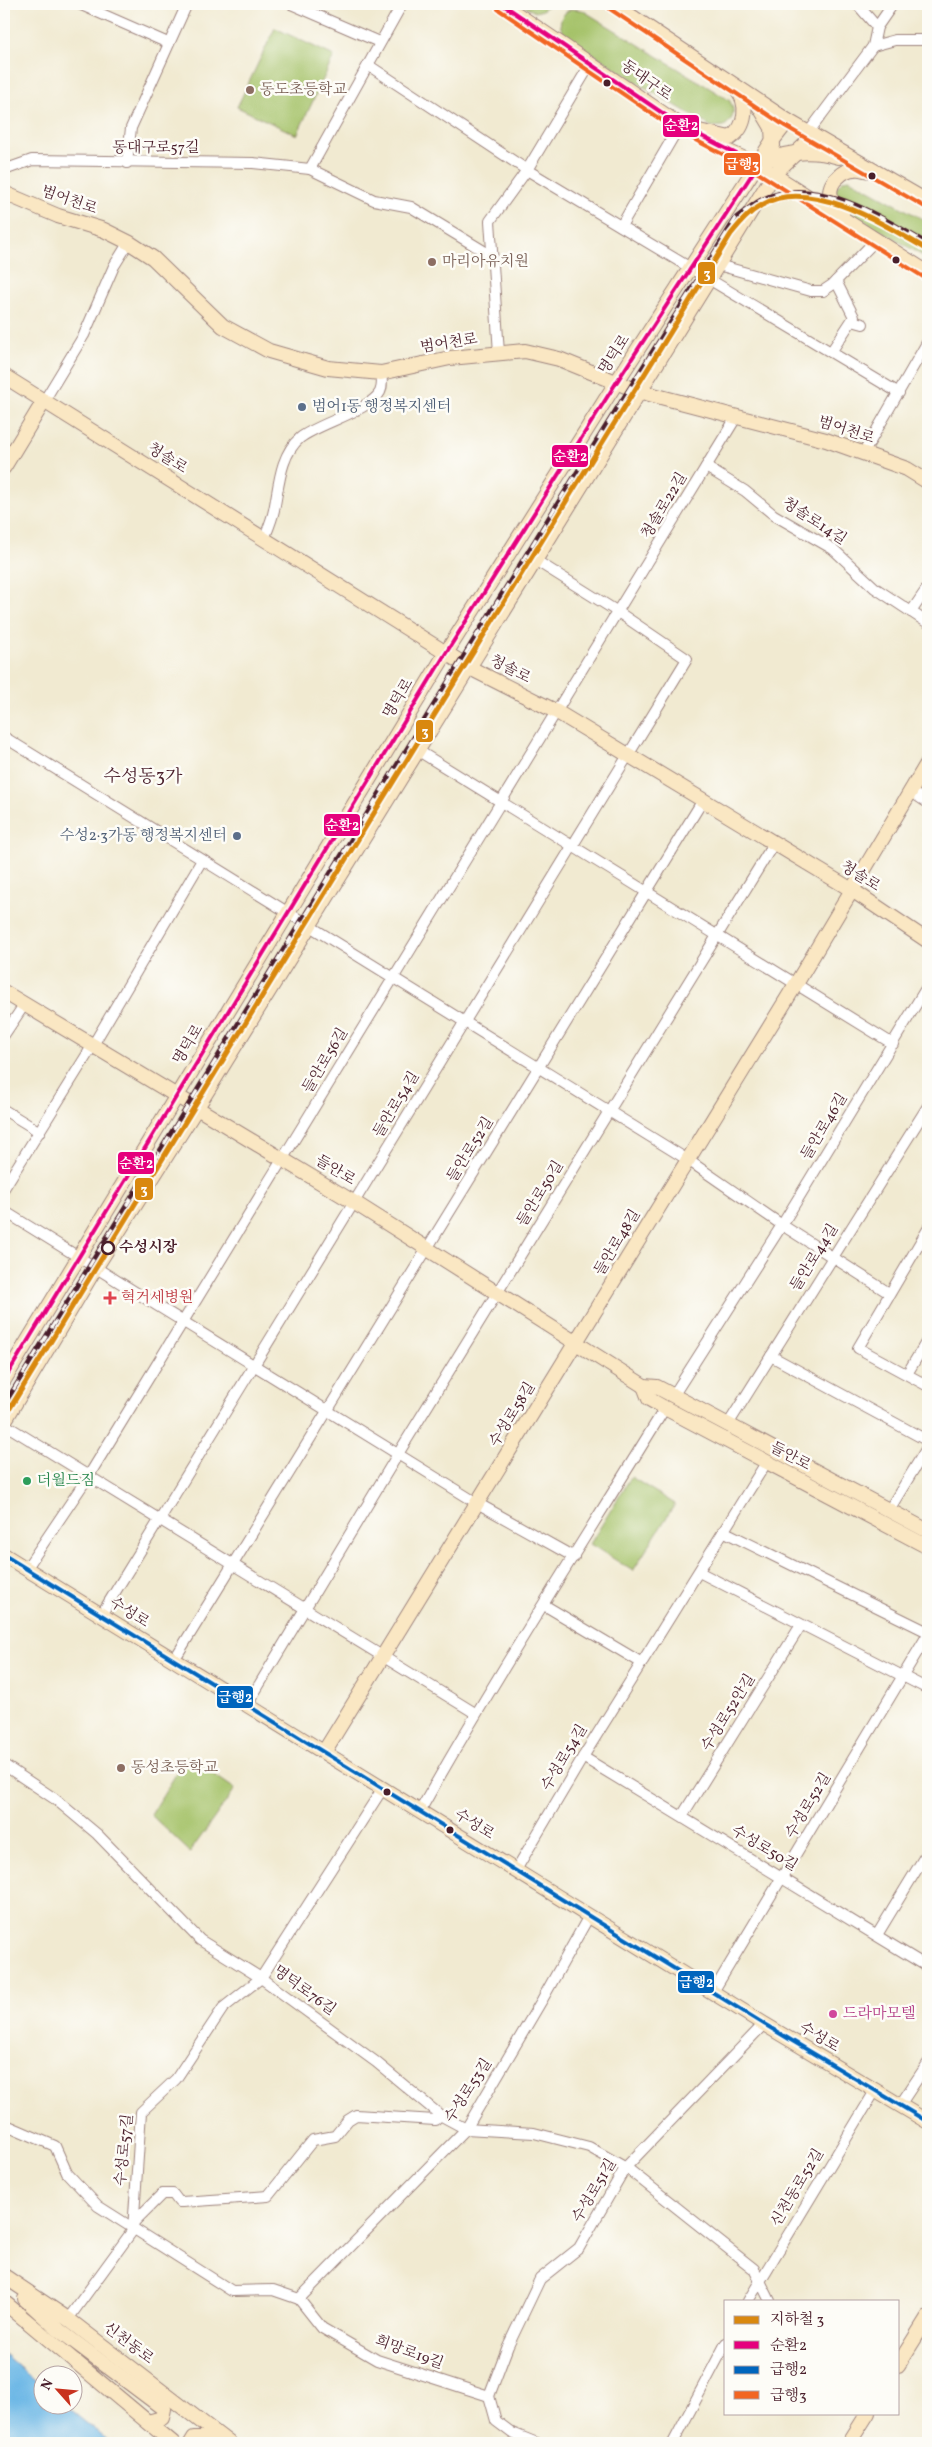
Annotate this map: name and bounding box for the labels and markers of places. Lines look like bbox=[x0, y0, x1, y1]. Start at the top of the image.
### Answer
unlabelled marker bbox=[602, 78, 612, 88]
place label: 동도초등학교 bbox=[260, 80, 347, 101]
marker: 동도초등학교 bbox=[244, 84, 256, 96]
unlabelled marker bbox=[867, 171, 877, 181]
place label: 마리아유치원 bbox=[442, 252, 529, 273]
unlabelled marker bbox=[891, 255, 901, 265]
marker: 마리아유치원 bbox=[426, 256, 438, 268]
place label: 범어1동 행정복지센터 bbox=[312, 397, 451, 418]
marker: 범어1동 행정복지센터 bbox=[296, 401, 308, 413]
place label: 수성2·3가동 행정복지센터 bbox=[60, 826, 227, 847]
marker: 수성2·3가동 행정복지센터 bbox=[231, 830, 243, 842]
place label: 수성시장 bbox=[119, 1238, 177, 1259]
marker: 수성시장 bbox=[101, 1241, 115, 1255]
place label: 혁거세병원 bbox=[121, 1288, 193, 1309]
marker: 혁거세병원 bbox=[103, 1291, 117, 1305]
place label: 더월드짐 bbox=[37, 1471, 95, 1492]
marker: 더월드짐 bbox=[21, 1475, 33, 1487]
place label: 동성초등학교 bbox=[131, 1758, 218, 1779]
marker: 동성초등학교 bbox=[115, 1762, 127, 1774]
unlabelled marker bbox=[382, 1787, 392, 1797]
unlabelled marker bbox=[445, 1825, 455, 1835]
place label: 드라마모텔 bbox=[843, 2004, 915, 2025]
marker: 드라마모텔 bbox=[827, 2008, 839, 2020]

